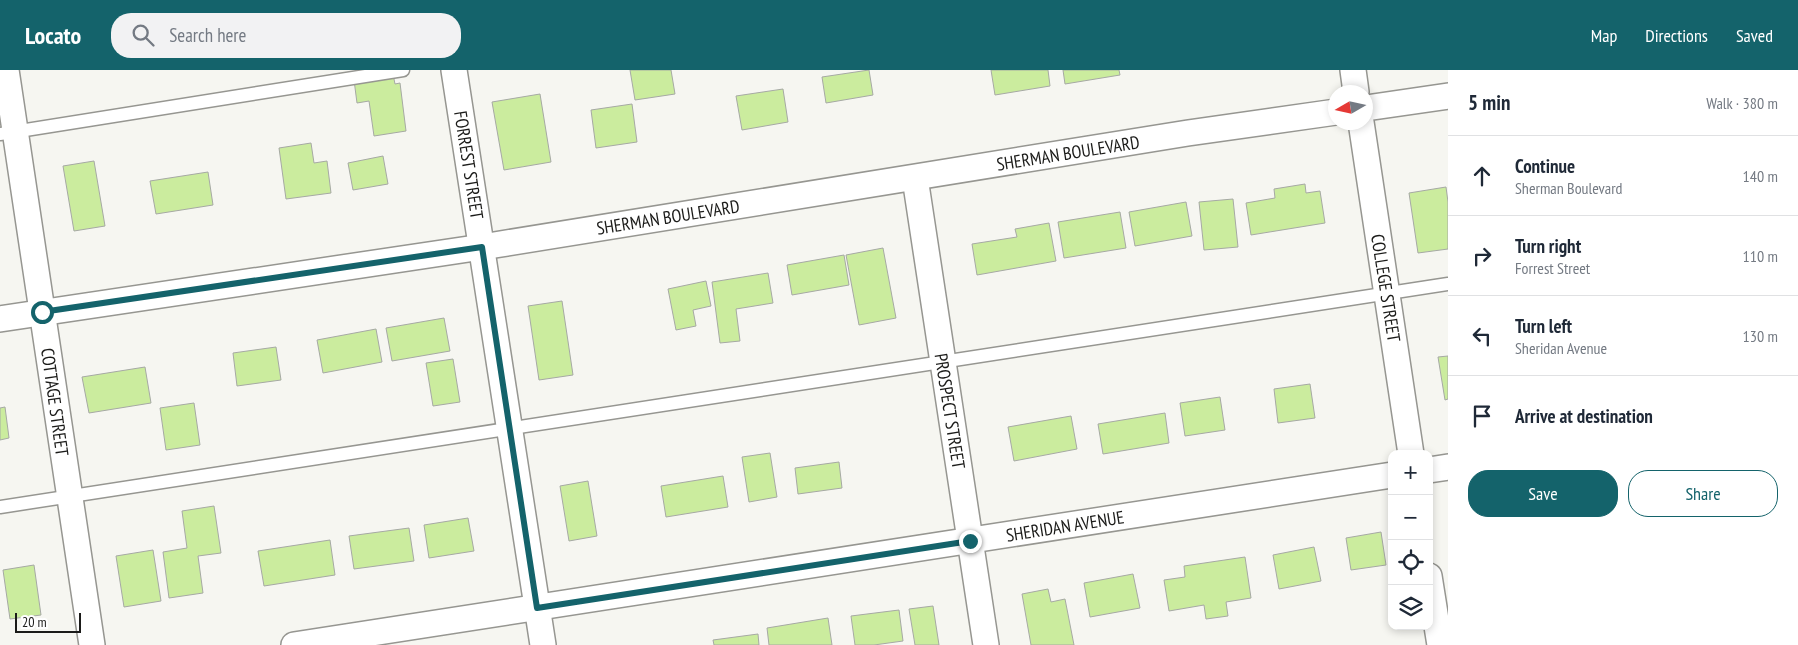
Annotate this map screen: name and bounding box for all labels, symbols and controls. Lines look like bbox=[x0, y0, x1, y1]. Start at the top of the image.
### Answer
search box bbox=[111, 13, 461, 58]
text: Locato bbox=[25, 20, 81, 51]
icon: search bbox=[129, 21, 157, 49]
text: Search here bbox=[169, 23, 246, 47]
text: Map bbox=[1591, 24, 1617, 47]
text: Directions bbox=[1645, 24, 1708, 47]
text: Saved bbox=[1736, 24, 1773, 47]
north arrow bbox=[1328, 85, 1373, 130]
text: 5 min bbox=[1468, 89, 1510, 116]
text: Walk · 380 m bbox=[1706, 93, 1778, 113]
street label: FORREST STREET bbox=[449, 109, 489, 221]
street label: SHERMAN BOULEVARD bbox=[995, 130, 1141, 176]
text: Continue bbox=[1515, 154, 1575, 178]
icon: ahead bbox=[1468, 162, 1496, 190]
text: 140 m bbox=[1743, 166, 1778, 186]
text: Sherman Boulevard bbox=[1515, 178, 1623, 198]
street label: SHERMAN BOULEVARD bbox=[595, 194, 741, 240]
street label: COLLEGE STREET bbox=[1366, 233, 1406, 343]
text: Turn right bbox=[1515, 234, 1581, 258]
icon: right bbox=[1468, 242, 1496, 270]
text: 110 m bbox=[1743, 246, 1778, 266]
text: Forrest Street bbox=[1515, 258, 1590, 278]
route start bbox=[31, 301, 54, 324]
text: Turn left bbox=[1515, 314, 1572, 338]
icon: left bbox=[1468, 322, 1496, 350]
text: 130 m bbox=[1743, 326, 1778, 346]
text: Sheridan Avenue bbox=[1515, 338, 1607, 358]
street label: COTTAGE STREET bbox=[36, 346, 74, 458]
street label: PROSPECT STREET bbox=[930, 352, 970, 470]
icon: arrive bbox=[1468, 402, 1496, 430]
text: Arrive at destination bbox=[1515, 404, 1653, 428]
map controls bbox=[1388, 450, 1433, 630]
button: + bbox=[1388, 450, 1433, 495]
button: Save bbox=[1468, 470, 1618, 517]
button: Share bbox=[1628, 470, 1778, 517]
button: − bbox=[1388, 495, 1433, 540]
street label: SHERIDAN AVENUE bbox=[1004, 505, 1126, 547]
route end bbox=[959, 530, 982, 553]
button: locate bbox=[1388, 540, 1433, 585]
button: layers bbox=[1388, 585, 1433, 630]
scale bar bbox=[15, 610, 81, 633]
text: 20 m bbox=[22, 613, 47, 631]

